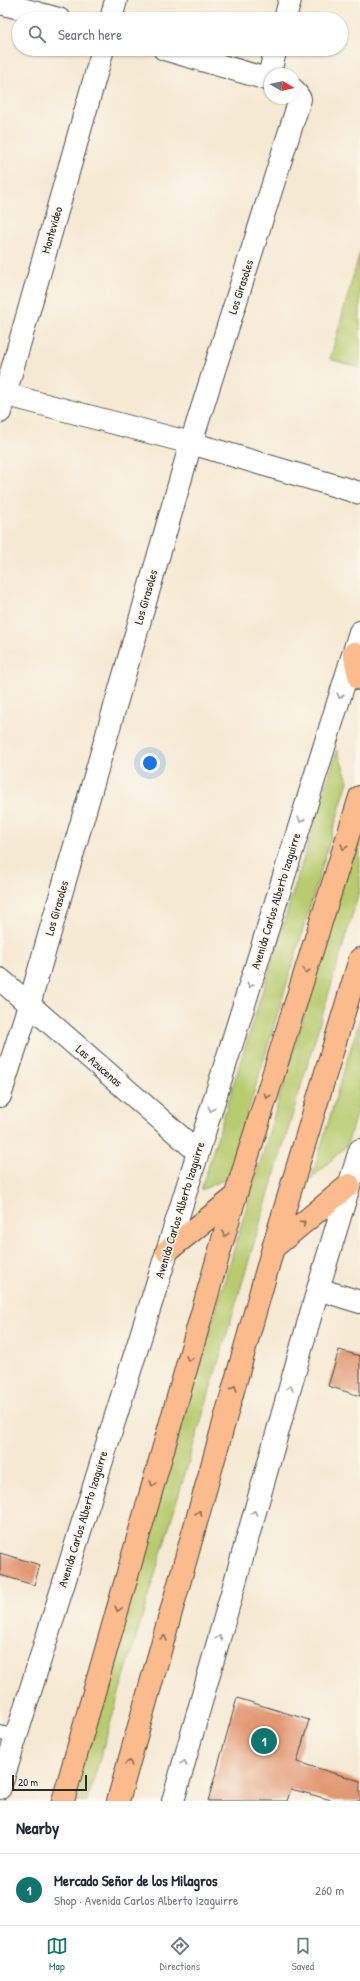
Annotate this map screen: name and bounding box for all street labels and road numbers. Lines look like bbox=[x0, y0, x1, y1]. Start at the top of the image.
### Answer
street label: Montevideo bbox=[37, 204, 66, 255]
street label: Los Girasoles bbox=[224, 257, 257, 316]
street label: Los Girasoles bbox=[130, 567, 162, 626]
street label: Avenida Carlos Alberto Izaguirre bbox=[247, 830, 304, 971]
street label: Los Girasoles bbox=[41, 878, 73, 937]
street label: Las Azucenas bbox=[72, 1041, 127, 1091]
street label: Avenida Carlos Alberto Izaguirre bbox=[151, 1139, 208, 1280]
street label: Avenida Carlos Alberto Izaguirre bbox=[54, 1448, 111, 1589]

